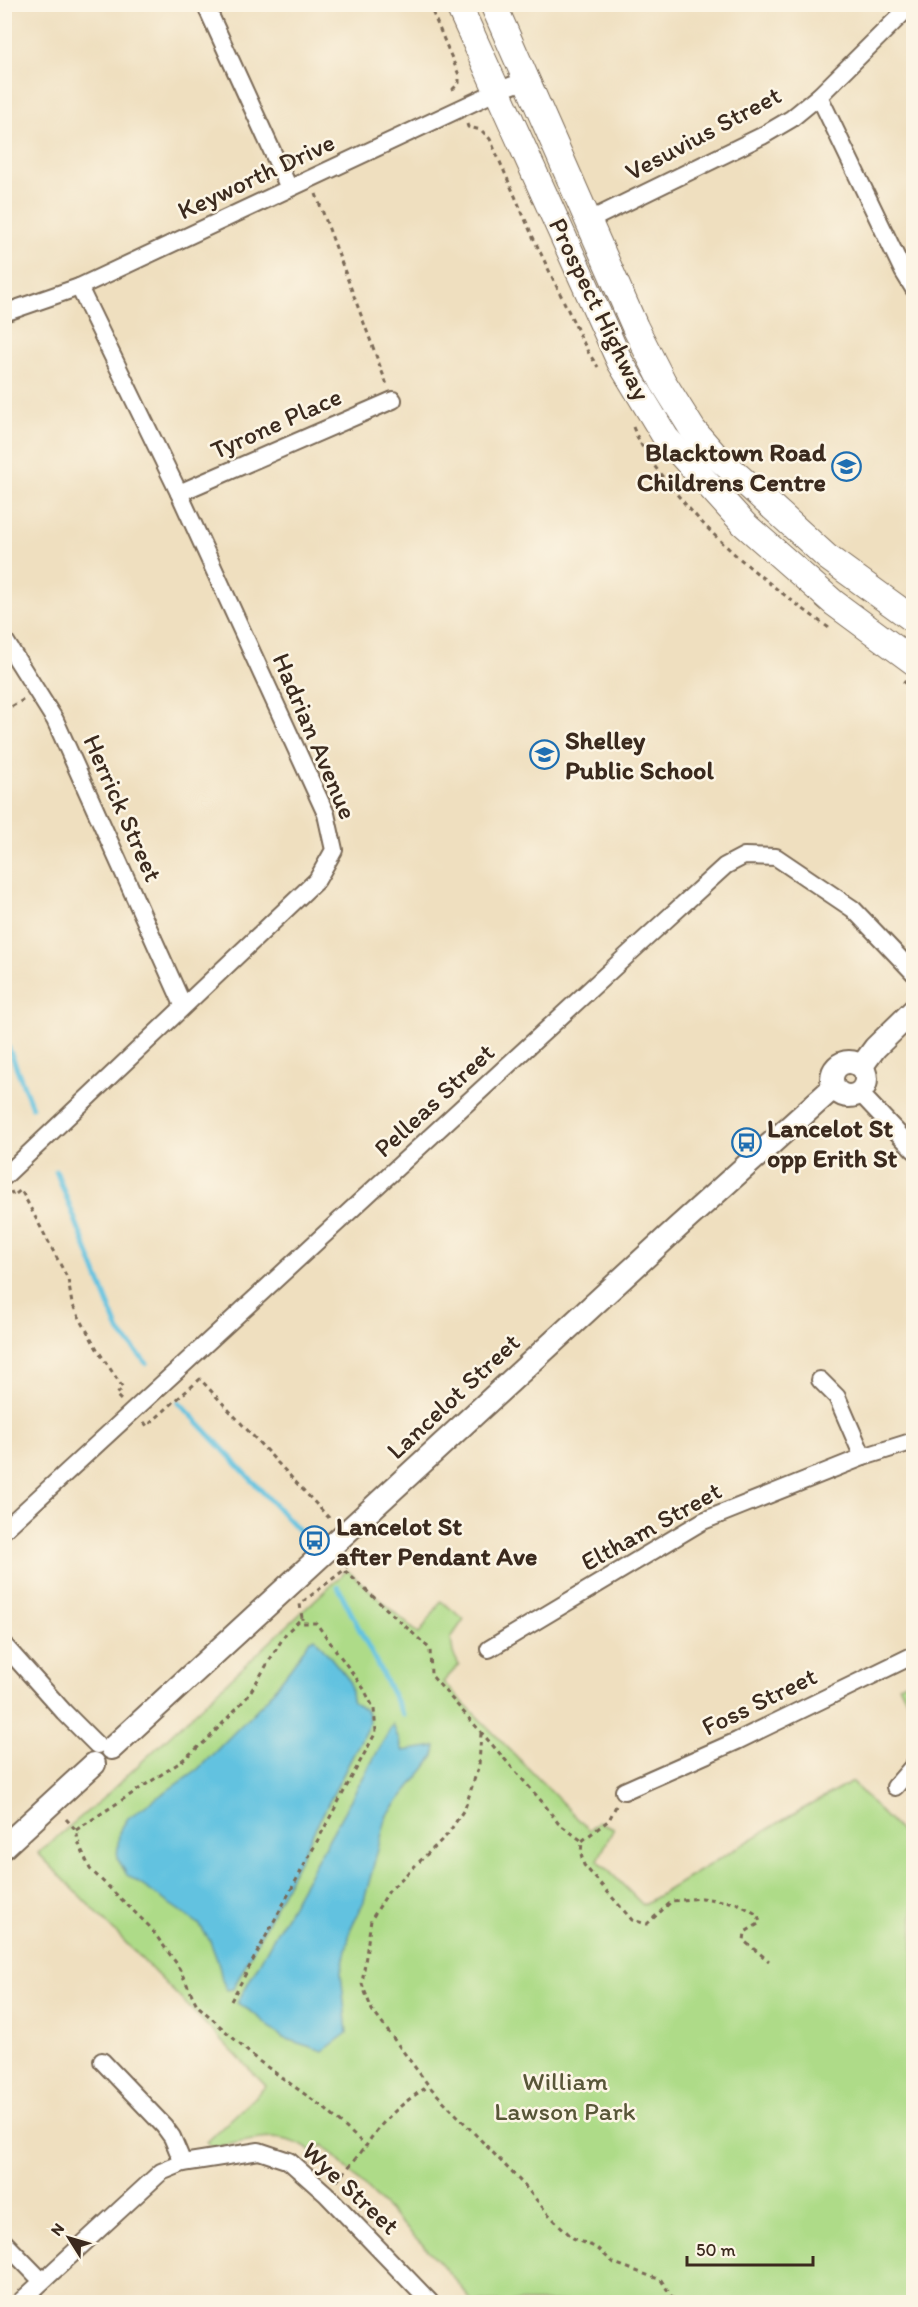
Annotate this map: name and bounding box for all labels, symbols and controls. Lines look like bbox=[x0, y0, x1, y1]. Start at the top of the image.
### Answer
street label: Vesuvius Street bbox=[620, 78, 787, 187]
street label: Keyworth Drive bbox=[172, 126, 340, 226]
street label: Prospect Highway bbox=[542, 212, 658, 406]
street label: Tyrone Place bbox=[205, 380, 347, 466]
place label: Blacktown Road Childrens Centre bbox=[637, 436, 827, 498]
school or university icon: Blacktown Road Childrens Centre bbox=[831, 451, 863, 483]
street label: Hadrian Avenue bbox=[266, 648, 364, 824]
place label: Shelley Public School bbox=[565, 724, 714, 786]
street label: Herrick Street bbox=[76, 729, 170, 887]
school or university icon: Shelley Public School bbox=[528, 739, 560, 771]
street label: Pelleas Street bbox=[367, 1036, 501, 1164]
place label: Lancelot St opp Erith St bbox=[767, 1112, 898, 1174]
bus stop icon: Lancelot St opp Erith St bbox=[730, 1127, 762, 1159]
street label: Lancelot Street bbox=[380, 1326, 527, 1466]
street label: Eltham Street bbox=[575, 1474, 727, 1578]
place label: Lancelot St after Pendant Ave bbox=[336, 1510, 537, 1572]
bus stop icon: Lancelot St after Pendant Ave bbox=[299, 1525, 331, 1557]
street label: Foss Street bbox=[696, 1659, 822, 1743]
park label: William Lawson Park bbox=[494, 2065, 636, 2127]
street label: Wye Street bbox=[296, 2135, 407, 2241]
north arrow bbox=[39, 2208, 99, 2268]
text: N bbox=[47, 2219, 68, 2239]
scale bar bbox=[687, 2229, 813, 2267]
text: 50 m bbox=[696, 2239, 736, 2261]

